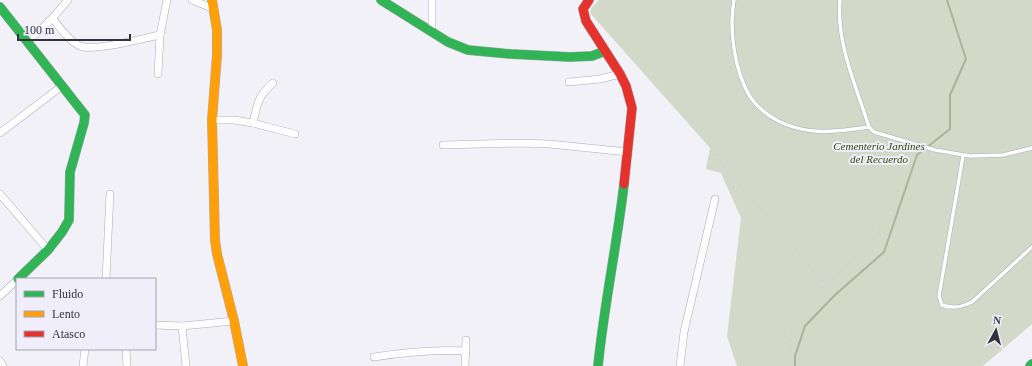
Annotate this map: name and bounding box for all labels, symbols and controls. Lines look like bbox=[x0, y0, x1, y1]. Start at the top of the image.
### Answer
scale bar bbox=[18, 16, 130, 42]
text: 100 m bbox=[24, 23, 55, 37]
park label: Cementerio Jardines del Recuerdo bbox=[833, 140, 925, 165]
legend bbox=[16, 278, 156, 350]
text: Fluido bbox=[52, 287, 83, 301]
text: Lento bbox=[52, 307, 80, 321]
north arrow bbox=[976, 310, 1016, 350]
text: N bbox=[993, 314, 1002, 327]
text: Atasco bbox=[52, 327, 85, 341]

